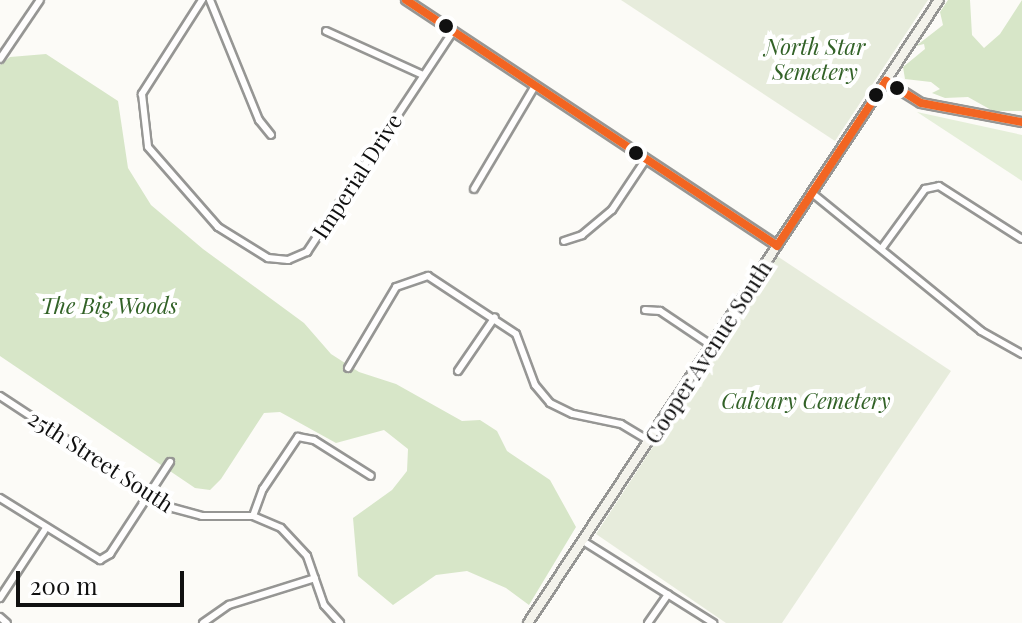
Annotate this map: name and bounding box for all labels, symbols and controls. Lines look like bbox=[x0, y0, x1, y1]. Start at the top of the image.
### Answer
unlabelled marker bbox=[438, 18, 454, 34]
park label: North Star Semetery bbox=[765, 33, 865, 84]
unlabelled marker bbox=[889, 80, 905, 96]
unlabelled marker bbox=[868, 87, 884, 103]
street label: Imperial Drive bbox=[307, 109, 407, 243]
unlabelled marker bbox=[628, 145, 644, 161]
street label: Cooper Avenue South bbox=[639, 255, 777, 449]
park label: The Big Woods bbox=[41, 293, 177, 319]
park label: Calvary Cemetery bbox=[721, 388, 891, 414]
street label: 25th Street South bbox=[23, 404, 179, 518]
scale bar bbox=[20, 555, 188, 605]
text: 200 m bbox=[30, 569, 98, 601]

